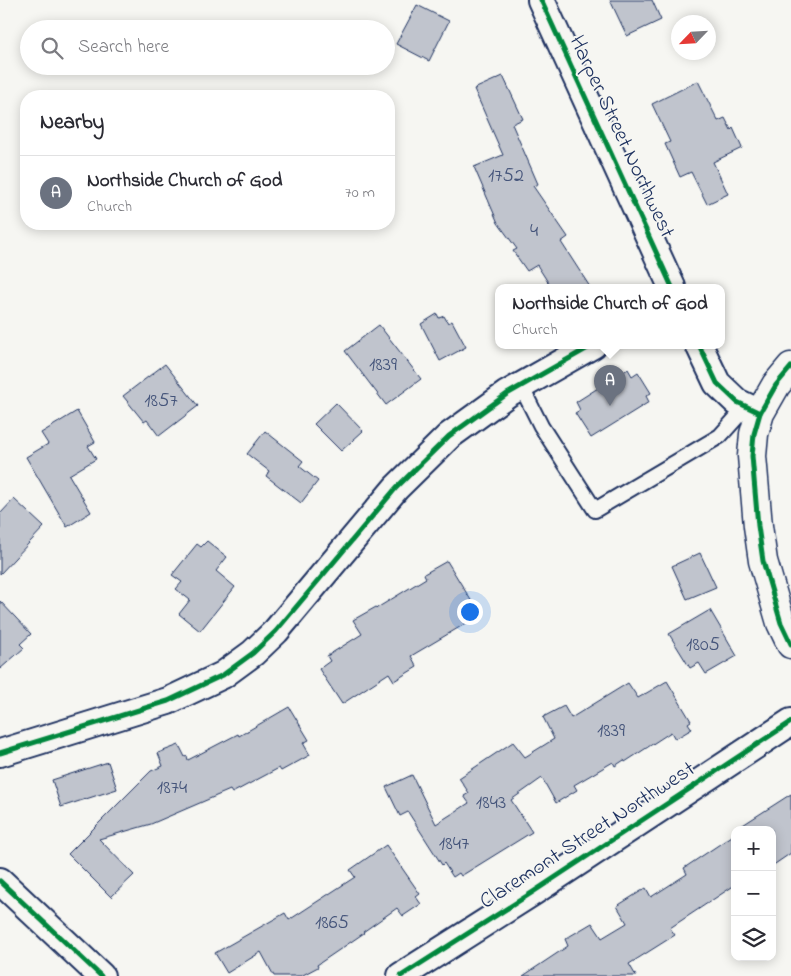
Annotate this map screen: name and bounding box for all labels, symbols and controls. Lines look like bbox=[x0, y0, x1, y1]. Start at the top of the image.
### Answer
north arrow bbox=[671, 15, 716, 60]
search box bbox=[20, 20, 395, 75]
street label: Harper Street Northwest bbox=[560, 30, 682, 244]
icon: search bbox=[38, 34, 66, 62]
text: Search here bbox=[78, 34, 169, 61]
text: Nearby bbox=[40, 108, 104, 138]
house number: 1752 bbox=[488, 162, 524, 191]
text: Northside Church of God bbox=[87, 168, 282, 195]
text: A bbox=[51, 181, 61, 205]
text: 70 m bbox=[345, 181, 375, 205]
text: Church bbox=[87, 195, 132, 219]
house number: 4 bbox=[530, 217, 538, 246]
popup bbox=[495, 284, 725, 349]
text: Northside Church of God bbox=[512, 291, 708, 318]
text: Church bbox=[512, 318, 557, 342]
house number: 1839 bbox=[369, 351, 397, 380]
pin: A bbox=[594, 365, 626, 406]
house number: 1857 bbox=[144, 387, 178, 416]
your location bbox=[457, 599, 483, 625]
house number: 1805 bbox=[686, 631, 720, 660]
house number: 1839 bbox=[597, 717, 625, 746]
street label: Claremont Street Northwest bbox=[474, 754, 703, 918]
house number: 1874 bbox=[157, 774, 187, 803]
house number: 1843 bbox=[476, 789, 506, 818]
map controls bbox=[731, 826, 776, 961]
button: + bbox=[731, 826, 776, 871]
house number: 1847 bbox=[439, 830, 469, 859]
button: − bbox=[731, 871, 776, 916]
house number: 1865 bbox=[315, 909, 349, 938]
button: layers bbox=[731, 916, 776, 961]

